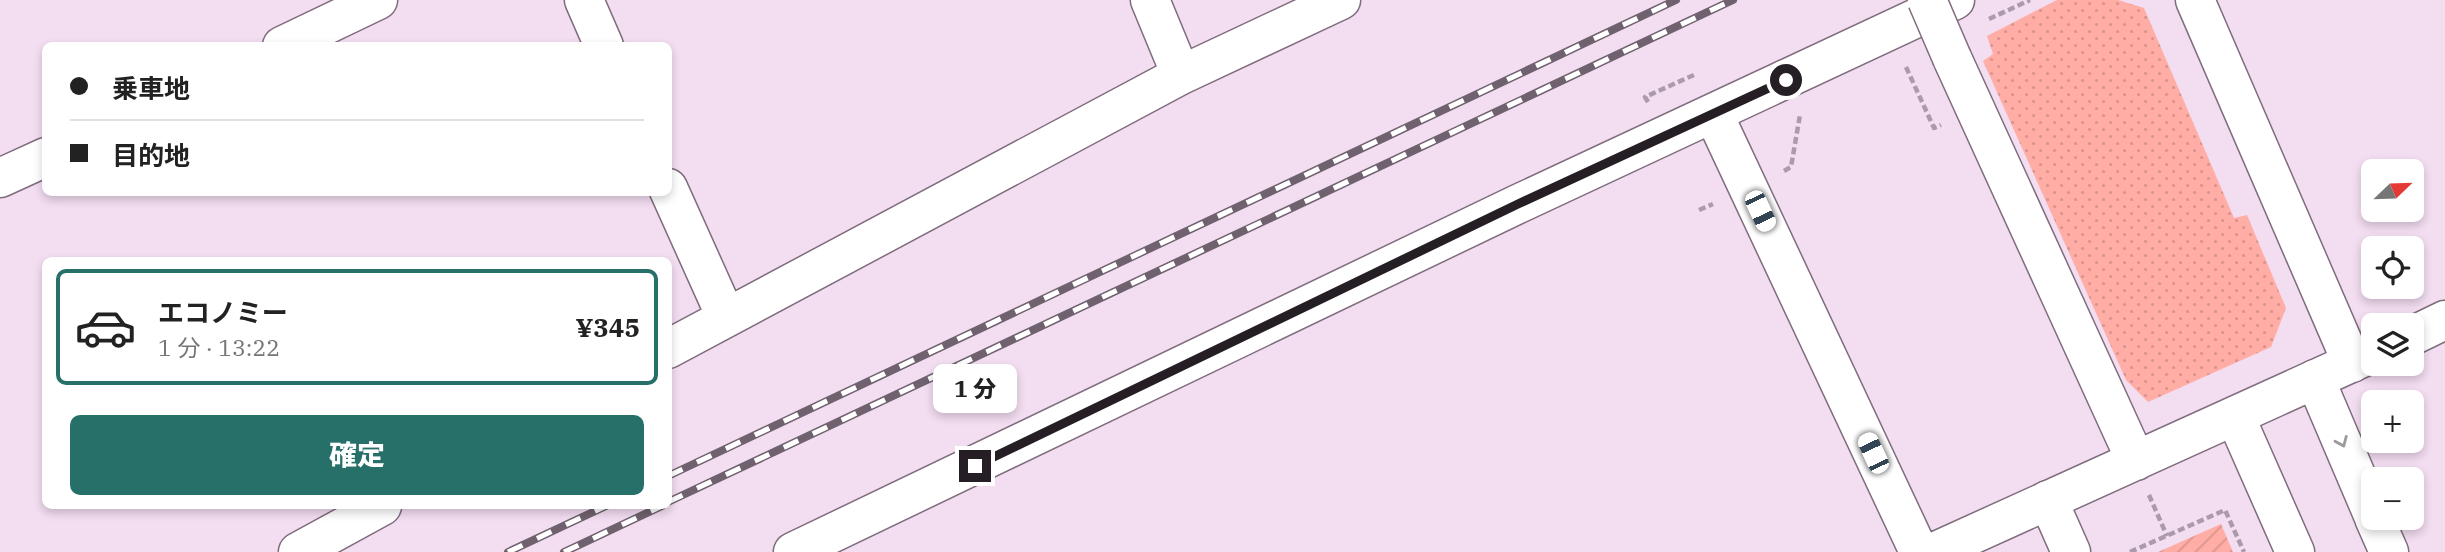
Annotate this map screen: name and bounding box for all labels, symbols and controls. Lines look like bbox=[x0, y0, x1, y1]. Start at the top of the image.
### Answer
route start bbox=[1770, 64, 1802, 96]
text: 乗車地 bbox=[112, 71, 190, 105]
text: 目的地 bbox=[112, 138, 190, 172]
north arrow bbox=[2361, 159, 2424, 222]
map controls bbox=[2361, 159, 2424, 530]
car bbox=[1742, 188, 1779, 234]
button: locate bbox=[2361, 236, 2424, 299]
text: エコノミー bbox=[158, 295, 288, 329]
icon: car bbox=[74, 296, 137, 359]
text: ¥345 bbox=[575, 310, 640, 344]
button: layers bbox=[2361, 313, 2424, 376]
text: 1 分 · 13:22 bbox=[158, 332, 280, 362]
callout: 1 分 bbox=[933, 364, 1017, 414]
text: 1 分 bbox=[954, 373, 996, 403]
button: + bbox=[2361, 390, 2424, 453]
button: 確定 bbox=[70, 415, 644, 495]
car bbox=[1855, 430, 1892, 476]
one-way arrow bbox=[2333, 435, 2347, 447]
route end bbox=[959, 450, 991, 482]
button: − bbox=[2361, 467, 2424, 530]

